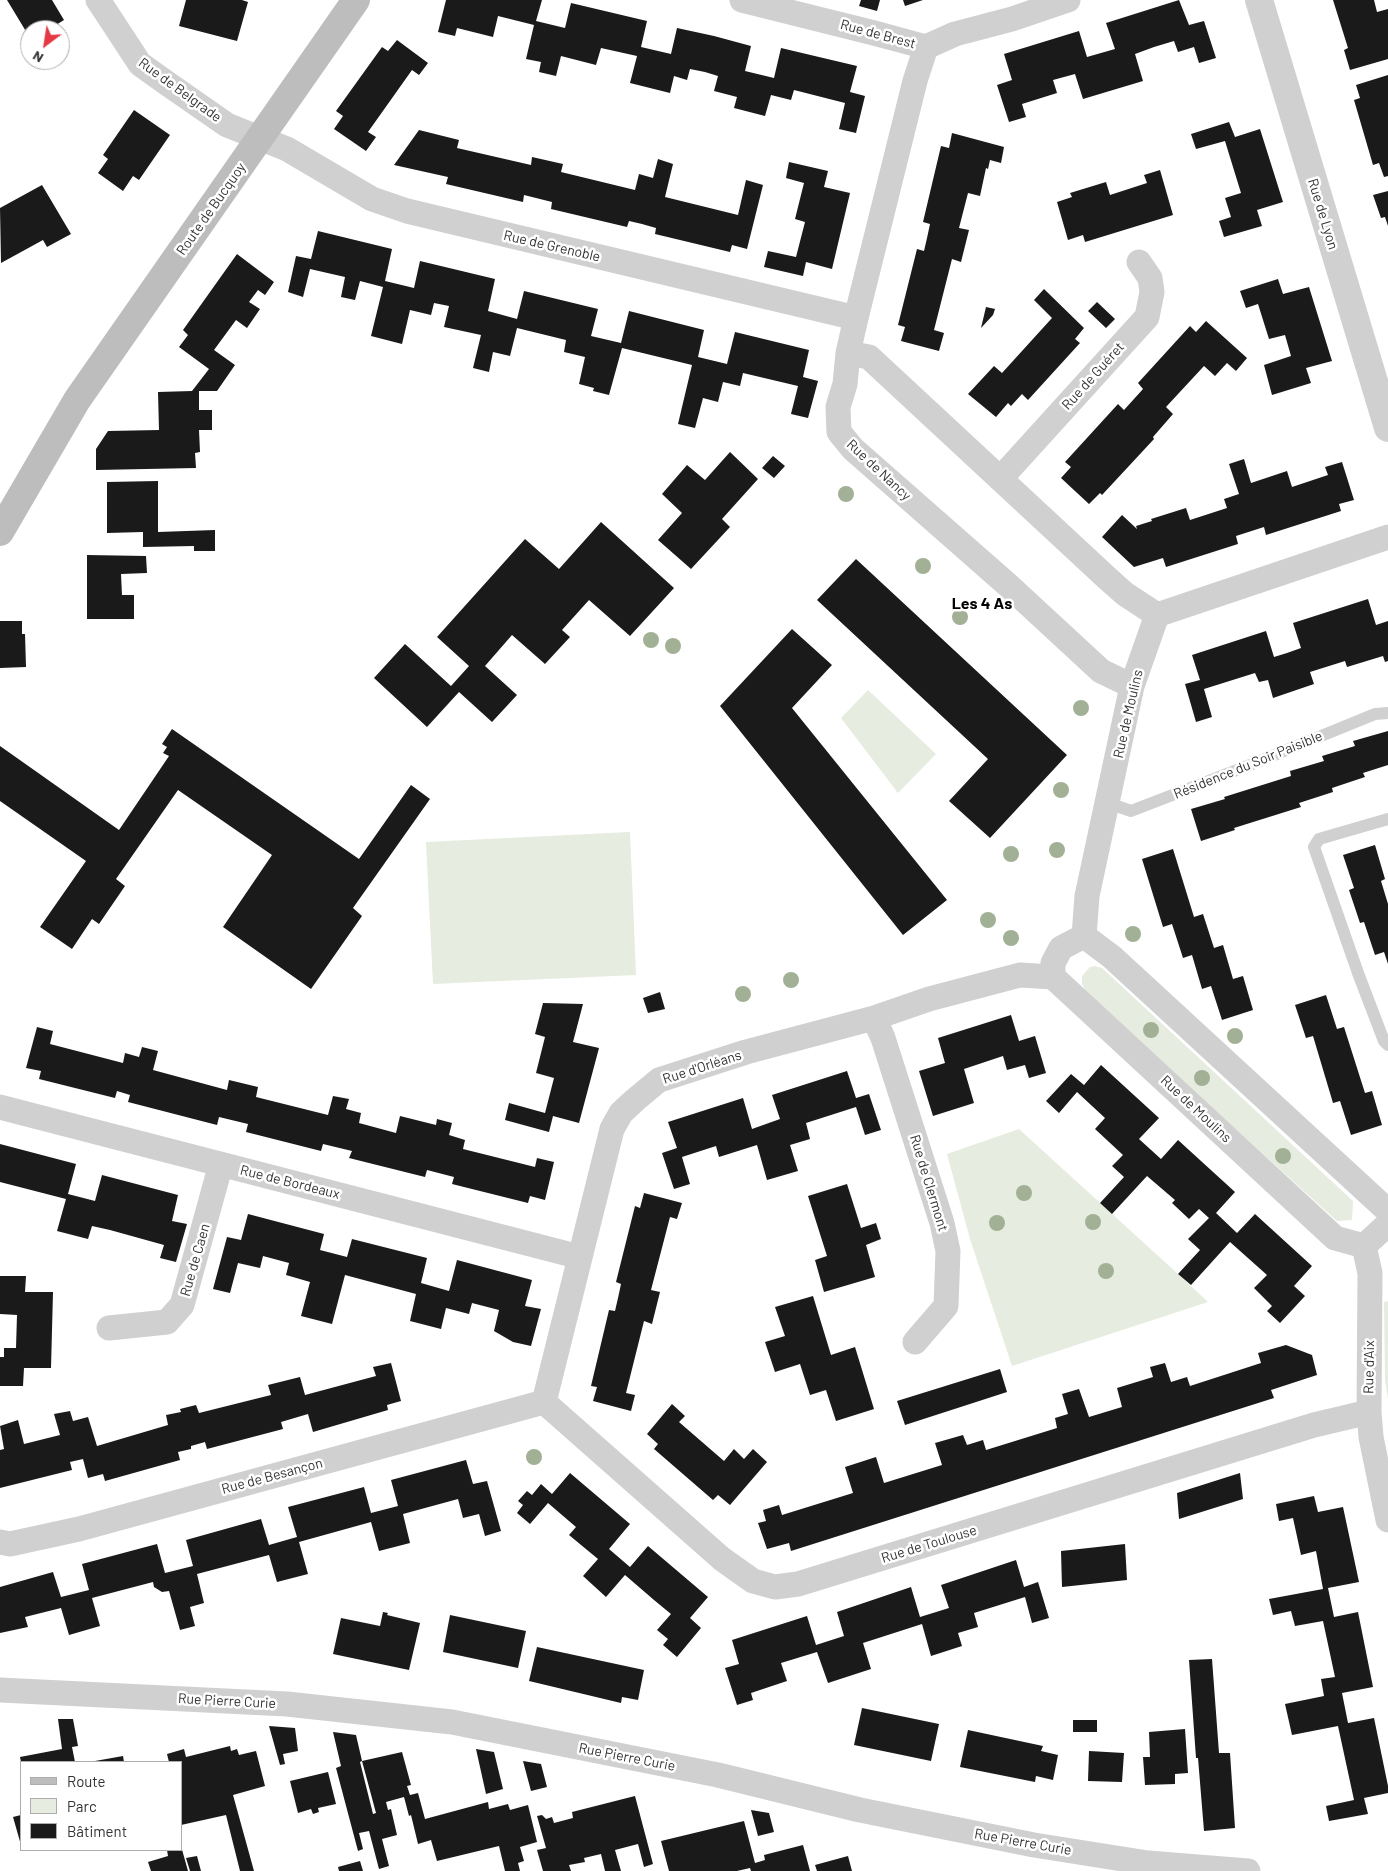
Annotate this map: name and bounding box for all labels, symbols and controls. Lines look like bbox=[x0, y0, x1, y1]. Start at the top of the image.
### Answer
street label: Rue de Brest bbox=[839, 16, 917, 52]
north arrow bbox=[20, 20, 70, 70]
text: N bbox=[29, 48, 46, 67]
street label: Rue de Belgrade bbox=[135, 54, 225, 126]
street label: Route de Bucquoy bbox=[173, 159, 249, 259]
street label: Rue de Lyon bbox=[1304, 176, 1342, 252]
street label: Rue de Grenoble bbox=[502, 227, 602, 265]
street label: Rue de Guéret bbox=[1058, 339, 1128, 413]
street label: Rue de Nancy bbox=[843, 436, 915, 504]
district label: Les 4 As bbox=[952, 594, 1012, 614]
street label: Rue de Moulins bbox=[1110, 668, 1146, 760]
street label: Résidence du Soir Paisible bbox=[1171, 727, 1325, 803]
street label: Rue d'Orléans bbox=[661, 1046, 743, 1088]
street label: Rue de Moulins bbox=[1157, 1072, 1235, 1146]
street label: Rue de Clermont bbox=[906, 1133, 952, 1233]
street label: Rue de Bordeaux bbox=[238, 1162, 342, 1202]
street label: Rue de Caen bbox=[177, 1222, 213, 1298]
street label: Rue d'Aix bbox=[1360, 1340, 1378, 1394]
street label: Rue de Besançon bbox=[220, 1454, 324, 1498]
street label: Rue de Toulouse bbox=[879, 1522, 979, 1566]
street label: Rue Pierre Curie bbox=[178, 1690, 276, 1712]
street label: Rue Pierre Curie bbox=[577, 1739, 677, 1775]
legend bbox=[20, 1761, 182, 1851]
text: Route bbox=[67, 1772, 106, 1790]
text: Parc bbox=[67, 1797, 97, 1815]
text: Bâtiment bbox=[67, 1822, 127, 1840]
street label: Rue Pierre Curie bbox=[973, 1825, 1073, 1859]

